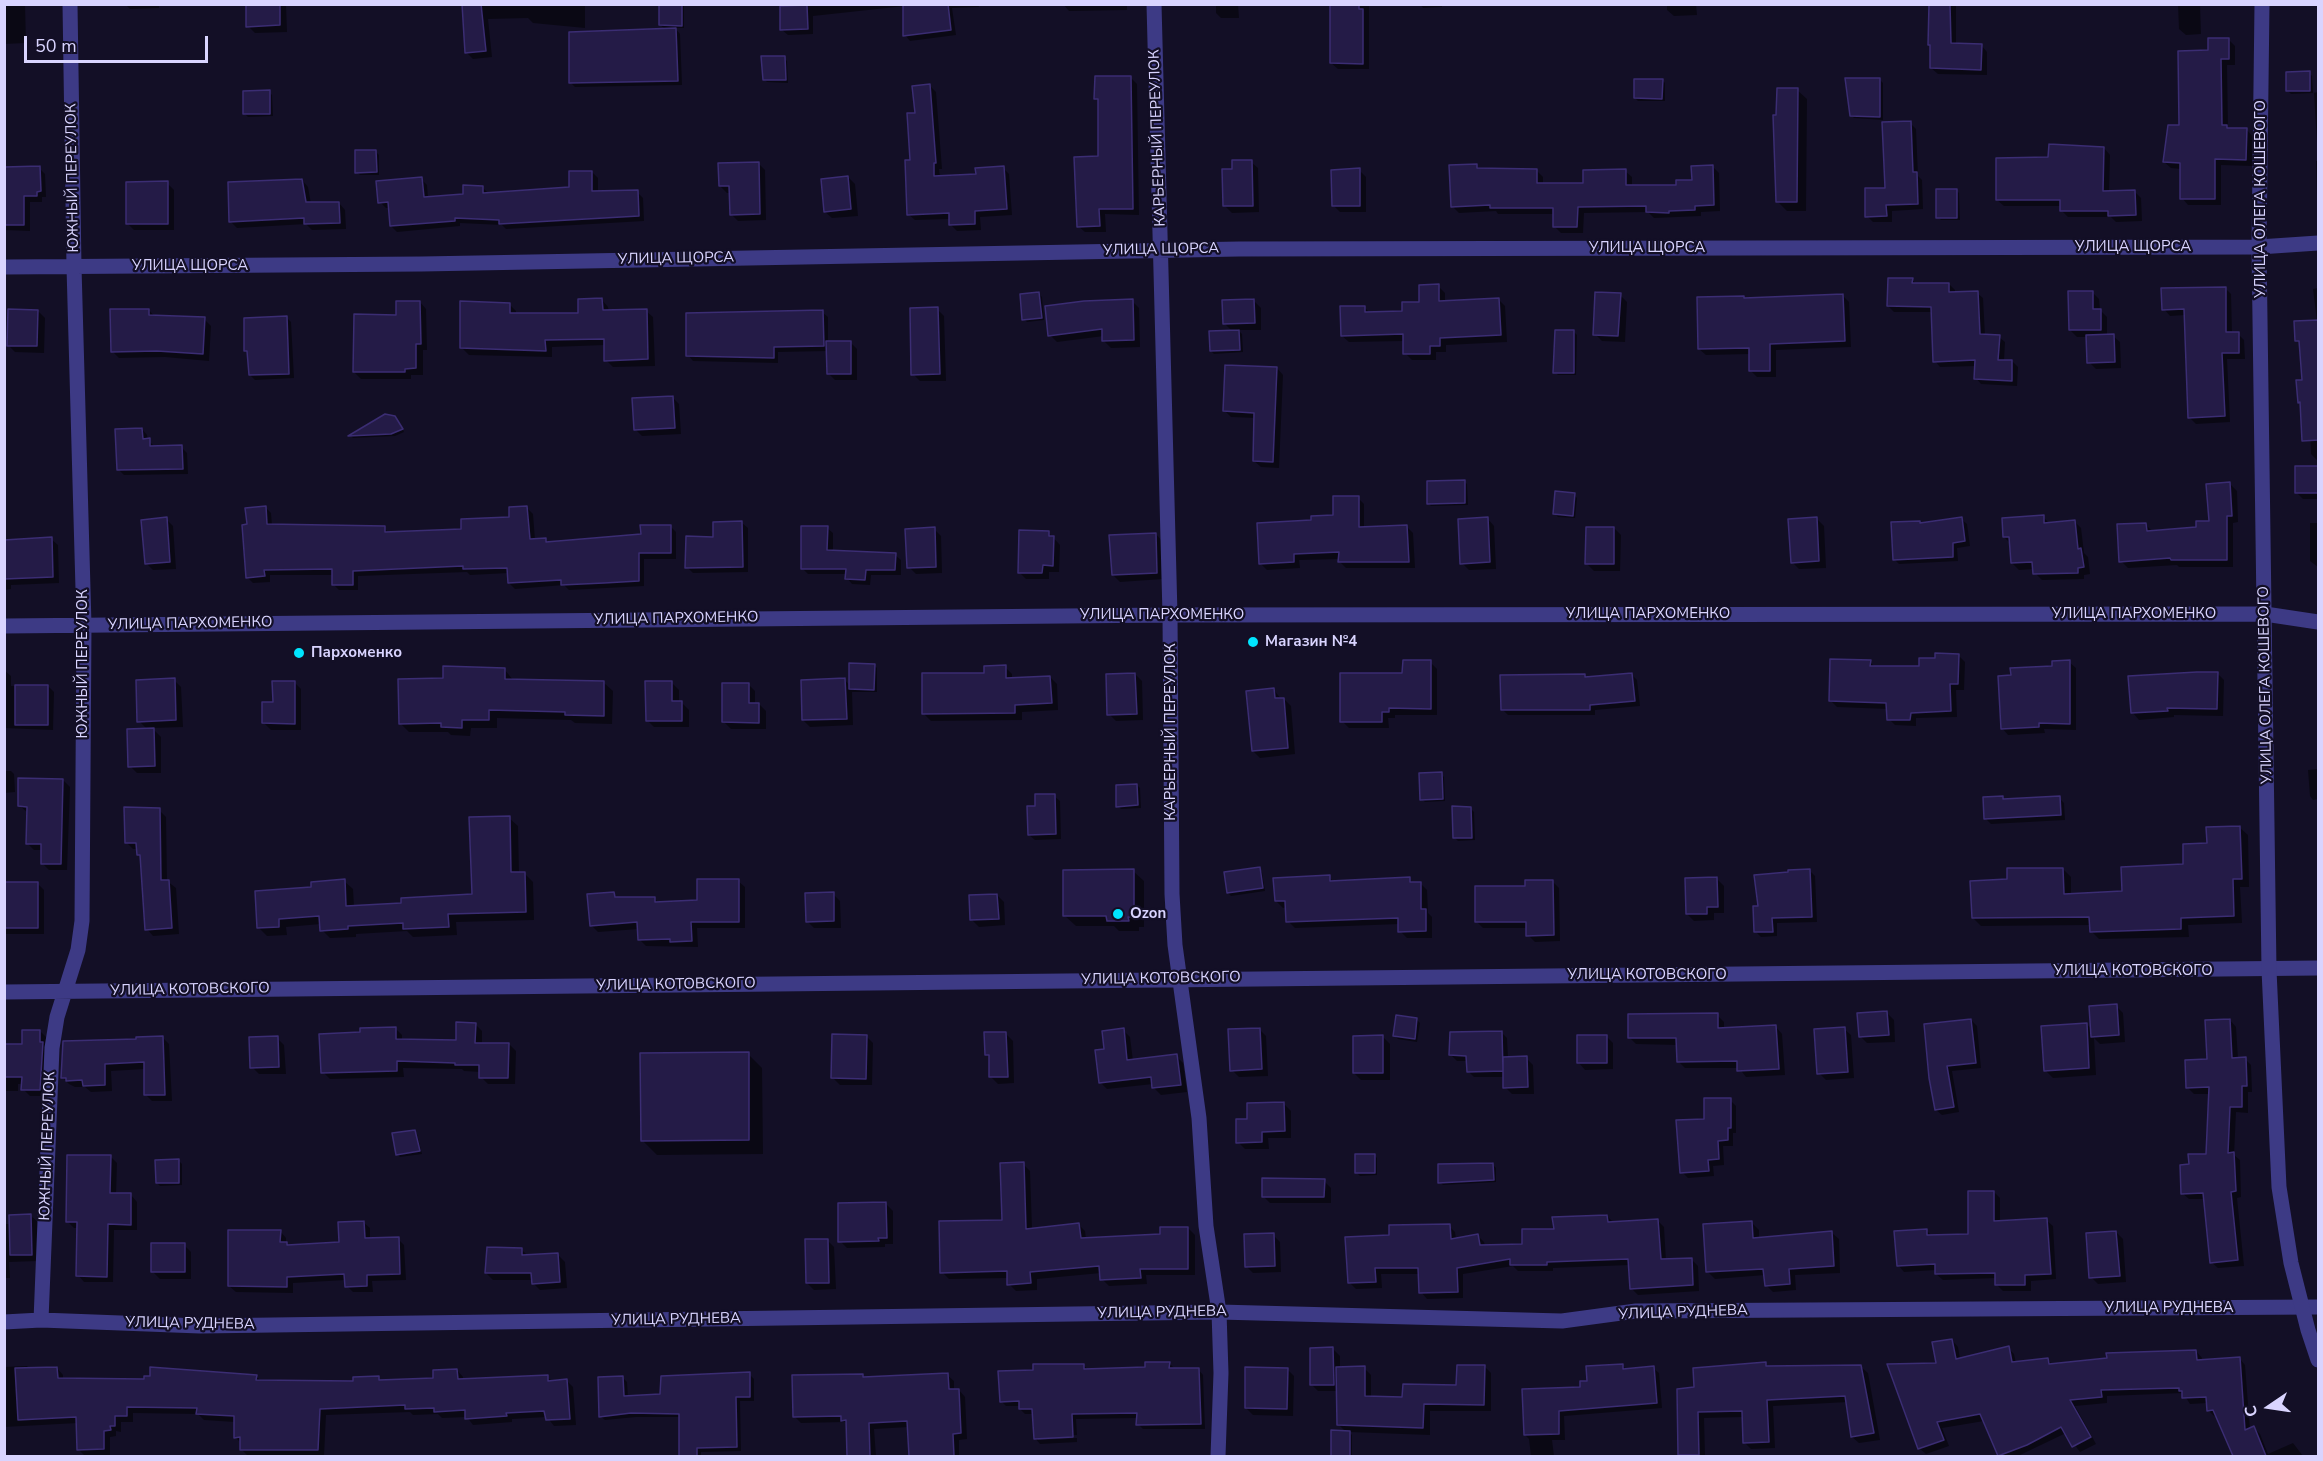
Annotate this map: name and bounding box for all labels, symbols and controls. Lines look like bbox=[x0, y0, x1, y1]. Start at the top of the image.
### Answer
scale bar bbox=[27, 24, 212, 62]
text: 50 m bbox=[35, 34, 77, 58]
street label: КАРЬЕРНЫЙ ПЕРЕУЛОК bbox=[1146, 49, 1170, 227]
street label: УЛИЦА ОЛЕГА КОШЕВОГО bbox=[2252, 100, 2270, 298]
street label: ЮЖНЫЙ ПЕРЕУЛОК bbox=[63, 103, 83, 253]
street label: УЛИЦА ЩОРСА bbox=[2075, 238, 2191, 256]
street label: УЛИЦА ЩОРСА bbox=[1589, 239, 1705, 257]
street label: УЛИЦА ЩОРСА bbox=[1103, 240, 1219, 260]
street label: УЛИЦА ЩОРСА bbox=[618, 249, 734, 269]
street label: УЛИЦА ЩОРСА bbox=[132, 257, 248, 275]
street label: УЛИЦА ОЛЕГА КОШЕВОГО bbox=[2255, 586, 2277, 784]
street label: ЮЖНЫЙ ПЕРЕУЛОК bbox=[74, 589, 92, 739]
street label: УЛИЦА ПАРХОМЕНКО bbox=[1566, 605, 1730, 623]
street label: УЛИЦА ПАРХОМЕНКО bbox=[2052, 605, 2216, 623]
street label: УЛИЦА ПАРХОМЕНКО bbox=[1080, 606, 1244, 624]
street label: УЛИЦА ПАРХОМЕНКО bbox=[593, 609, 759, 629]
street label: УЛИЦА ПАРХОМЕНКО bbox=[107, 614, 273, 634]
place label: Магазин №4 bbox=[1265, 633, 1357, 651]
marker: Магазин №4 bbox=[1246, 635, 1260, 649]
street label: КАРЬЕРНЫЙ ПЕРЕУЛОК bbox=[1162, 643, 1180, 821]
place label: Пархоменко bbox=[311, 644, 402, 662]
marker: Пархоменко bbox=[292, 646, 306, 660]
place label: Ozon bbox=[1130, 905, 1166, 923]
marker: Ozon bbox=[1111, 907, 1125, 921]
street label: УЛИЦА КОТОВСКОГО bbox=[2053, 962, 2213, 980]
street label: УЛИЦА КОТОВСКОГО bbox=[1567, 966, 1727, 984]
street label: УЛИЦА КОТОВСКОГО bbox=[1081, 969, 1241, 989]
street label: УЛИЦА КОТОВСКОГО bbox=[596, 975, 756, 995]
street label: УЛИЦА КОТОВСКОГО bbox=[110, 980, 270, 1000]
street label: ЮЖНЫЙ ПЕРЕУЛОК bbox=[36, 1071, 60, 1221]
street label: УЛИЦА РУДНЕВА bbox=[2104, 1299, 2234, 1317]
street label: УЛИЦА РУДНЕВА bbox=[1618, 1302, 1748, 1324]
street label: УЛИЦА РУДНЕВА bbox=[1097, 1303, 1227, 1323]
street label: УЛИЦА РУДНЕВА bbox=[611, 1310, 741, 1330]
street label: УЛИЦА РУДНЕВА bbox=[125, 1314, 255, 1334]
north arrow bbox=[2239, 1377, 2299, 1437]
text: С bbox=[2240, 1403, 2263, 1419]

